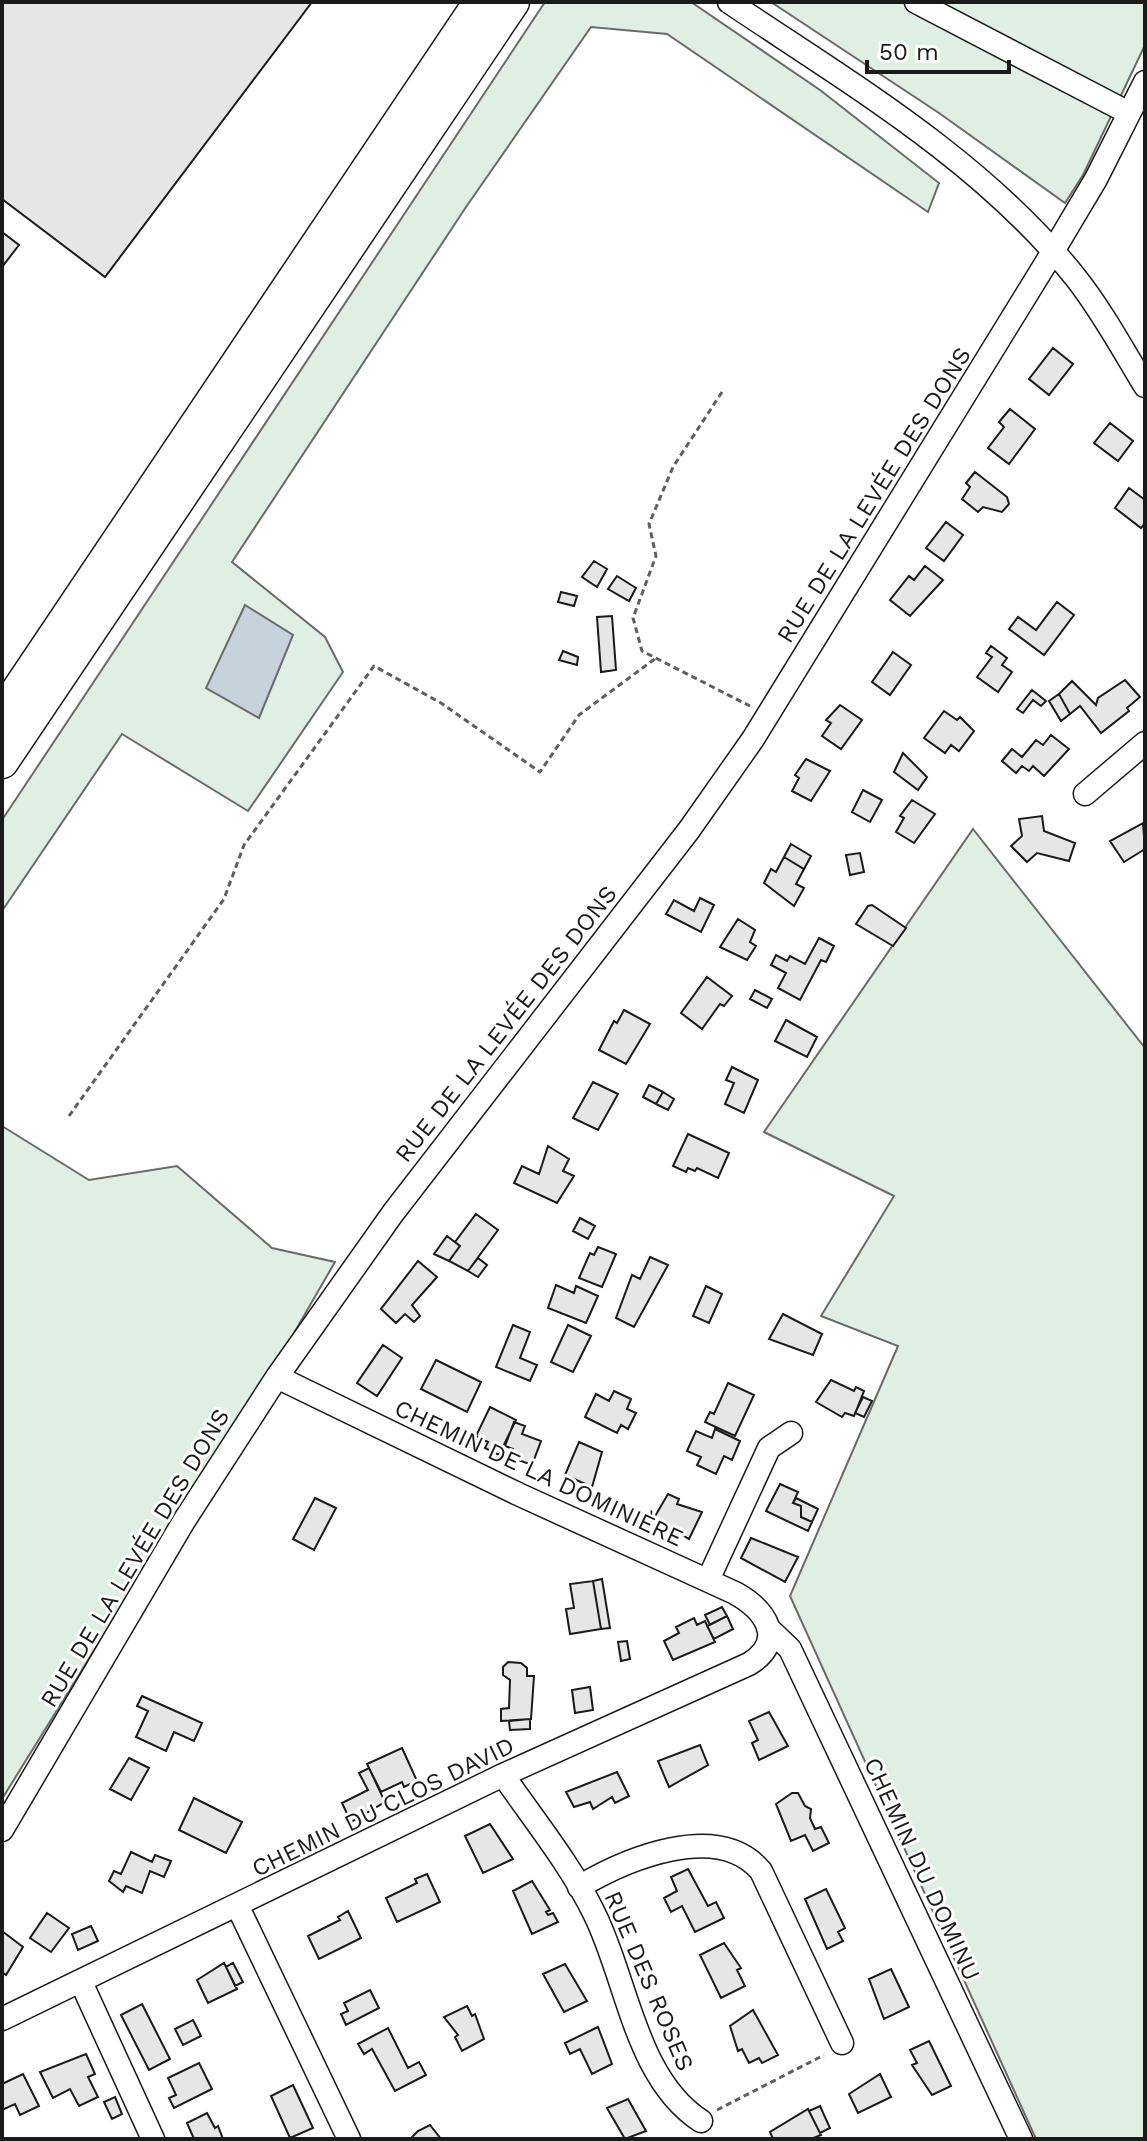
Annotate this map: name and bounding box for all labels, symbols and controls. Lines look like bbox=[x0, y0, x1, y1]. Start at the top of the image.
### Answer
scale bar bbox=[867, 24, 1009, 74]
text: 50 m bbox=[879, 38, 939, 66]
street label: RUE DE LA LEVÉE DES DONS bbox=[771, 342, 977, 648]
street label: RUE DE LA LEVÉE DES DONS bbox=[389, 880, 623, 1168]
street label: CHEMIN DE LA DOMINIÈRE bbox=[390, 1394, 688, 1552]
street label: RUE DE LA LEVÉE DES DONS bbox=[35, 1404, 235, 1712]
street label: CHEMIN DU CLOS DAVID bbox=[247, 1731, 519, 1883]
street label: CHEMIN DU DOMINU bbox=[858, 1753, 986, 1985]
street label: RUE DES ROSES bbox=[599, 1887, 699, 2075]

